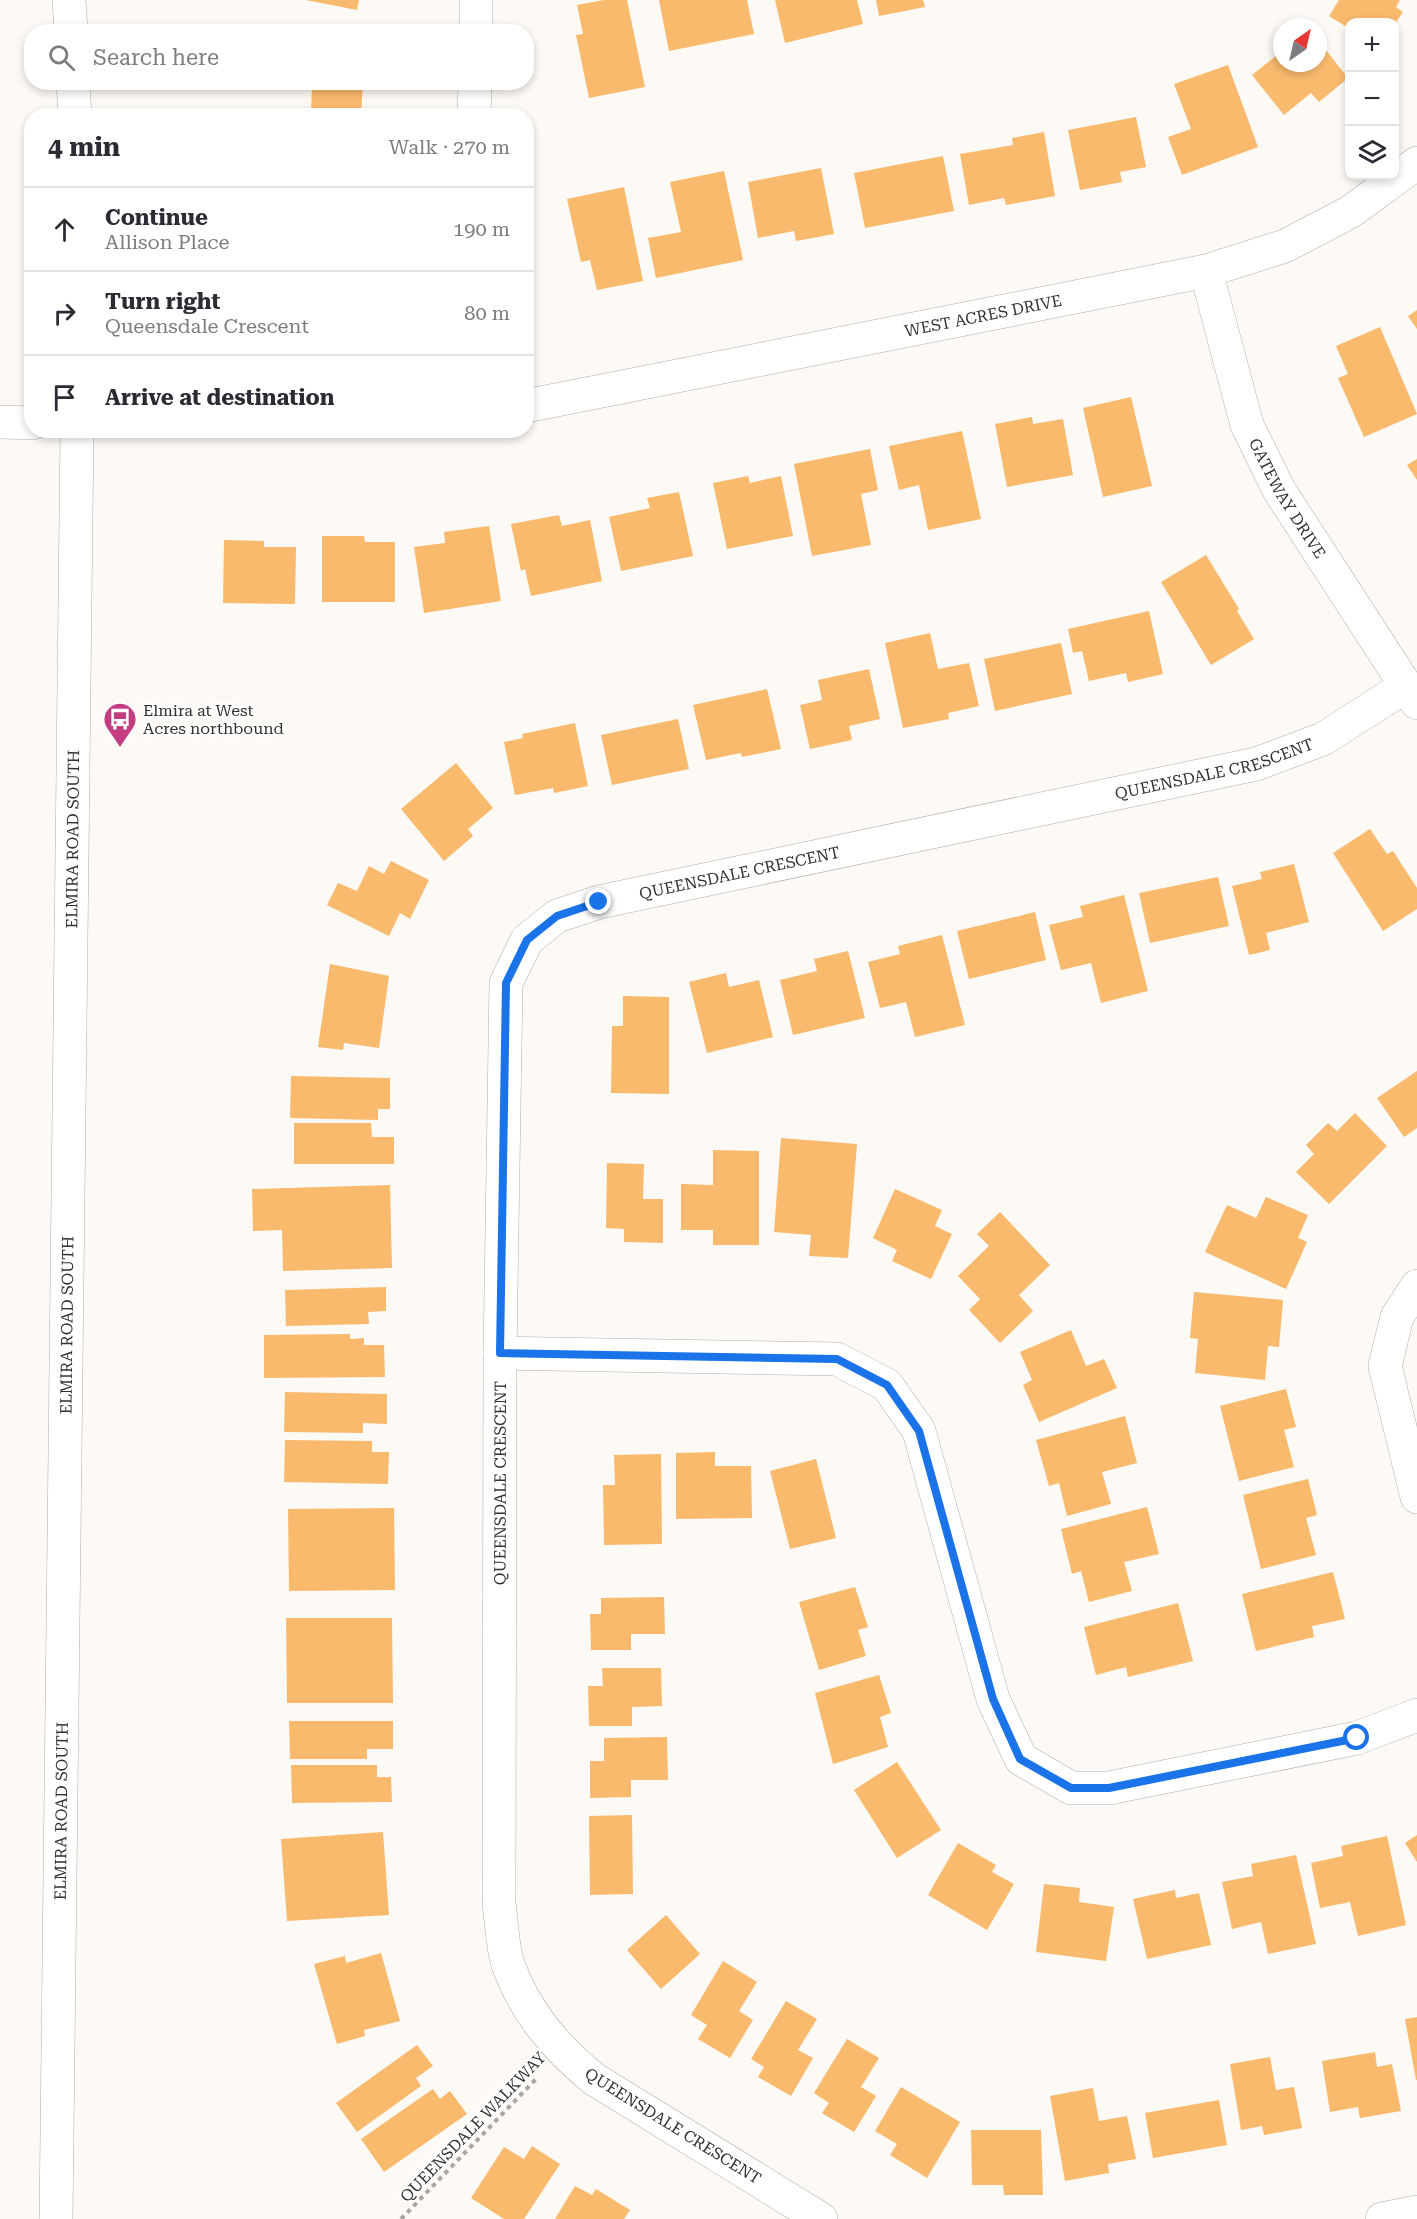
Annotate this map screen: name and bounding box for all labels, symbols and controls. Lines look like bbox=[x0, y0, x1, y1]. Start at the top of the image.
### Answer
north arrow bbox=[1273, 18, 1327, 72]
map controls bbox=[1345, 18, 1399, 180]
button: + bbox=[1345, 18, 1399, 72]
search box bbox=[24, 24, 534, 90]
icon: search bbox=[45, 41, 78, 74]
text: Search here bbox=[93, 45, 219, 70]
button: − bbox=[1345, 72, 1399, 126]
button: layers bbox=[1345, 126, 1399, 180]
text: 4 min bbox=[48, 132, 120, 162]
text: Walk · 270 m bbox=[389, 135, 510, 159]
text: Continue bbox=[105, 205, 208, 230]
icon: ahead bbox=[48, 213, 81, 246]
text: 190 m bbox=[453, 217, 510, 241]
text: Allison Place bbox=[105, 230, 229, 254]
text: Turn right bbox=[105, 289, 220, 314]
street label: WEST ACRES DRIVE bbox=[903, 290, 1063, 340]
icon: right bbox=[48, 297, 81, 330]
text: 80 m bbox=[464, 301, 510, 325]
text: Queensdale Crescent bbox=[105, 314, 309, 338]
icon: arrive bbox=[48, 381, 81, 414]
text: Arrive at destination bbox=[105, 385, 334, 410]
street label: GATEWAY DRIVE bbox=[1245, 435, 1330, 562]
bus stop icon: Elmira at West Acres northbound bbox=[102, 701, 138, 748]
place label: Elmira at West Acres northbound bbox=[143, 701, 284, 738]
street label: QUEENSDALE CRESCENT bbox=[1113, 734, 1316, 803]
street label: ELMIRA ROAD SOUTH bbox=[62, 750, 83, 928]
street label: QUEENSDALE CRESCENT bbox=[637, 842, 842, 903]
route end bbox=[585, 888, 611, 914]
street label: ELMIRA ROAD SOUTH bbox=[56, 1236, 77, 1414]
street label: QUEENSDALE CRESCENT bbox=[490, 1380, 509, 1585]
street label: ELMIRA ROAD SOUTH bbox=[50, 1722, 71, 1900]
route start bbox=[1343, 1724, 1369, 1750]
street label: QUEENSDALE WALKWAY bbox=[396, 2048, 550, 2206]
street label: QUEENSDALE CRESCENT bbox=[581, 2064, 765, 2188]

